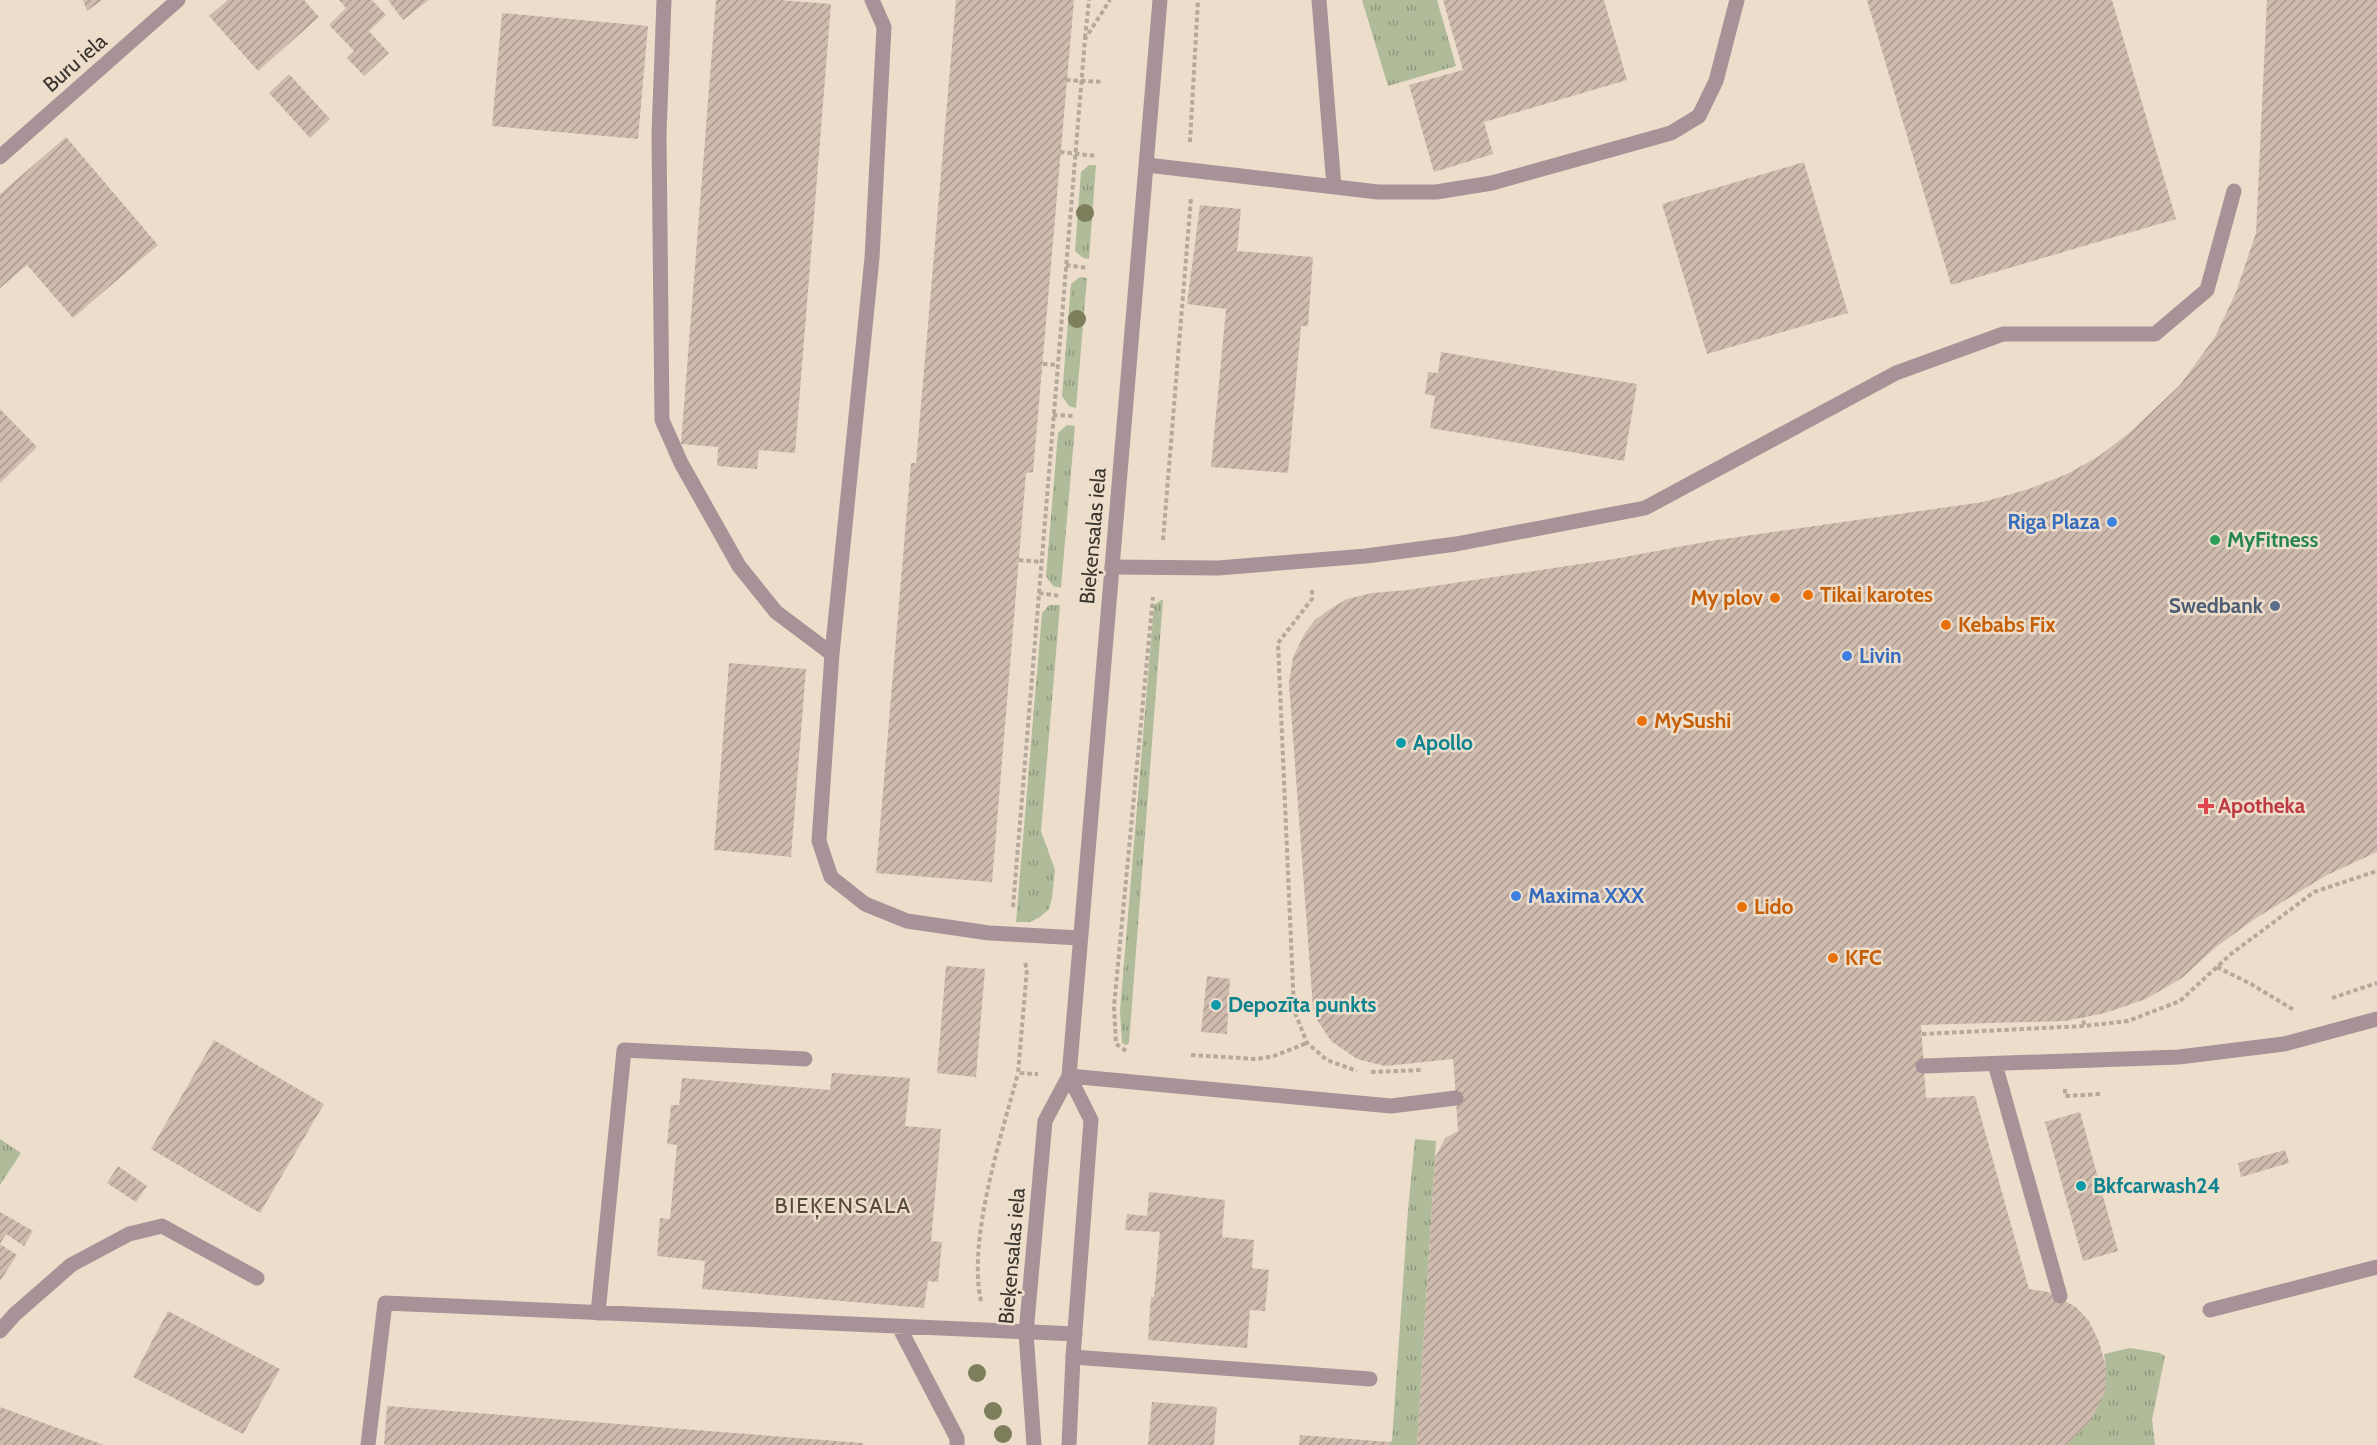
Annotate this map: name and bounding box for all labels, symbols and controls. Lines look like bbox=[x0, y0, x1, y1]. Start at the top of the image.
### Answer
street label: Buru iela bbox=[38, 28, 112, 97]
street label: Bieķensalas iela bbox=[1074, 467, 1113, 605]
place label: Riga Plaza bbox=[2007, 509, 2101, 534]
marker: Riga Plaza bbox=[2105, 515, 2119, 529]
place label: MyFitness bbox=[2227, 527, 2318, 552]
marker: MyFitness bbox=[2208, 533, 2222, 547]
place label: Tikai karotes bbox=[1820, 582, 1933, 607]
place label: My plov bbox=[1690, 585, 1764, 610]
marker: Tikai karotes bbox=[1801, 588, 1815, 602]
marker: My plov bbox=[1768, 591, 1782, 605]
place label: Swedbank bbox=[2169, 593, 2264, 618]
marker: Swedbank bbox=[2268, 599, 2282, 613]
place label: Kebabs Fix bbox=[1958, 612, 2056, 637]
marker: Kebabs Fix bbox=[1939, 618, 1953, 632]
place label: Livin bbox=[1859, 643, 1902, 668]
marker: Livin bbox=[1840, 649, 1854, 663]
place label: MySushi bbox=[1654, 708, 1731, 733]
marker: MySushi bbox=[1635, 714, 1649, 728]
place label: Apollo bbox=[1413, 730, 1473, 755]
marker: Apollo bbox=[1394, 736, 1408, 750]
place label: Apotheka bbox=[2218, 793, 2306, 818]
marker: Apotheka bbox=[2199, 799, 2213, 813]
place label: Maxima XXX bbox=[1528, 883, 1645, 908]
marker: Maxima XXX bbox=[1509, 889, 1523, 903]
place label: Lido bbox=[1754, 894, 1794, 919]
marker: Lido bbox=[1735, 900, 1749, 914]
place label: KFC bbox=[1845, 945, 1882, 970]
marker: KFC bbox=[1826, 951, 1840, 965]
place label: Depozīta punkts bbox=[1228, 992, 1377, 1017]
marker: Depozīta punkts bbox=[1209, 998, 1223, 1012]
place label: Bkfcarwash24 bbox=[2093, 1173, 2220, 1198]
marker: Bkfcarwash24 bbox=[2074, 1179, 2088, 1193]
street label: Bieķensalas iela bbox=[993, 1187, 1032, 1325]
district label: BIEĶENSALA bbox=[774, 1192, 912, 1220]

